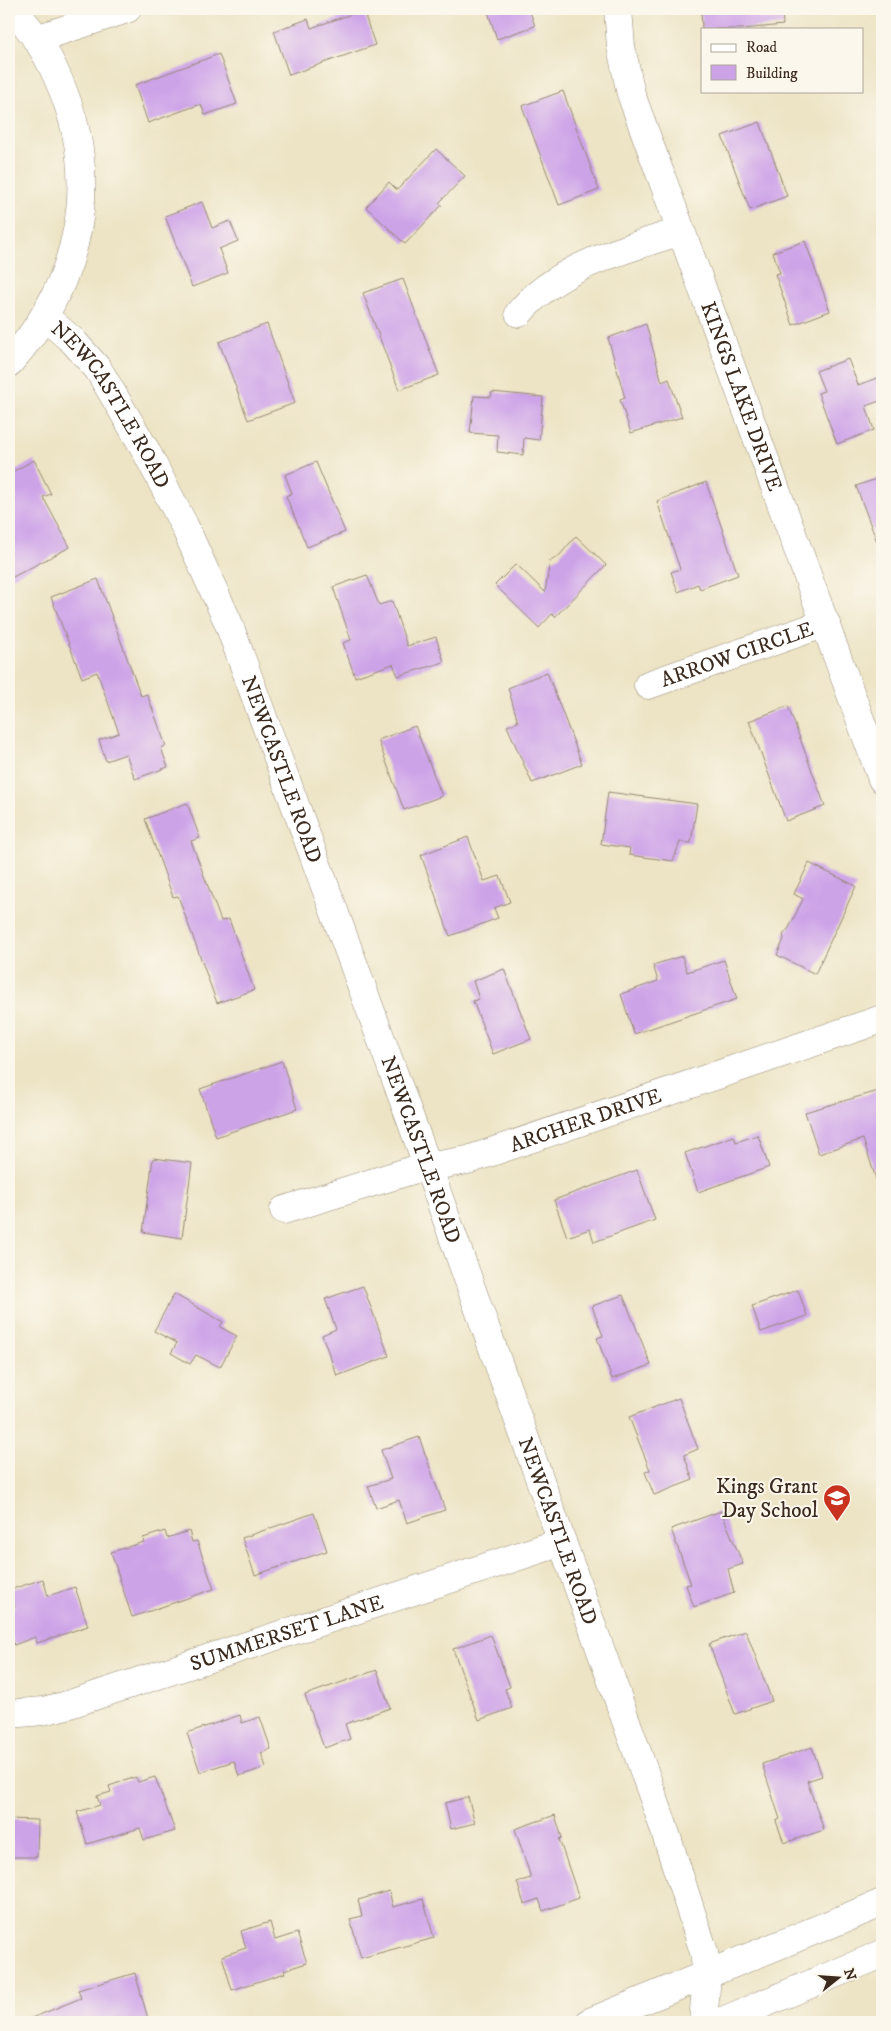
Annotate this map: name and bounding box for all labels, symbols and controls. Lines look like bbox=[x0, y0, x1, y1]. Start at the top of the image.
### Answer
legend bbox=[701, 28, 864, 92]
text: Road bbox=[746, 38, 778, 57]
text: Building bbox=[746, 64, 798, 83]
street label: KINGS LAKE DRIVE bbox=[694, 298, 787, 495]
street label: NEWCASTLE ROAD bbox=[45, 316, 175, 493]
street label: ARROW CIRCLE bbox=[657, 616, 817, 694]
street label: NEWCASTLE ROAD bbox=[235, 672, 327, 867]
street label: NEWCASTLE ROAD bbox=[374, 1053, 466, 1247]
street label: ARCHER DRIVE bbox=[507, 1083, 665, 1159]
street label: NEWCASTLE ROAD bbox=[512, 1434, 603, 1628]
place label: Kings Grant Day School bbox=[716, 1474, 819, 1524]
school or university icon: Kings Grant Day School bbox=[822, 1483, 852, 1522]
street label: SUMMERSET LANE bbox=[187, 1590, 387, 1678]
north arrow bbox=[814, 1954, 864, 2004]
text: N bbox=[839, 1966, 860, 1983]

